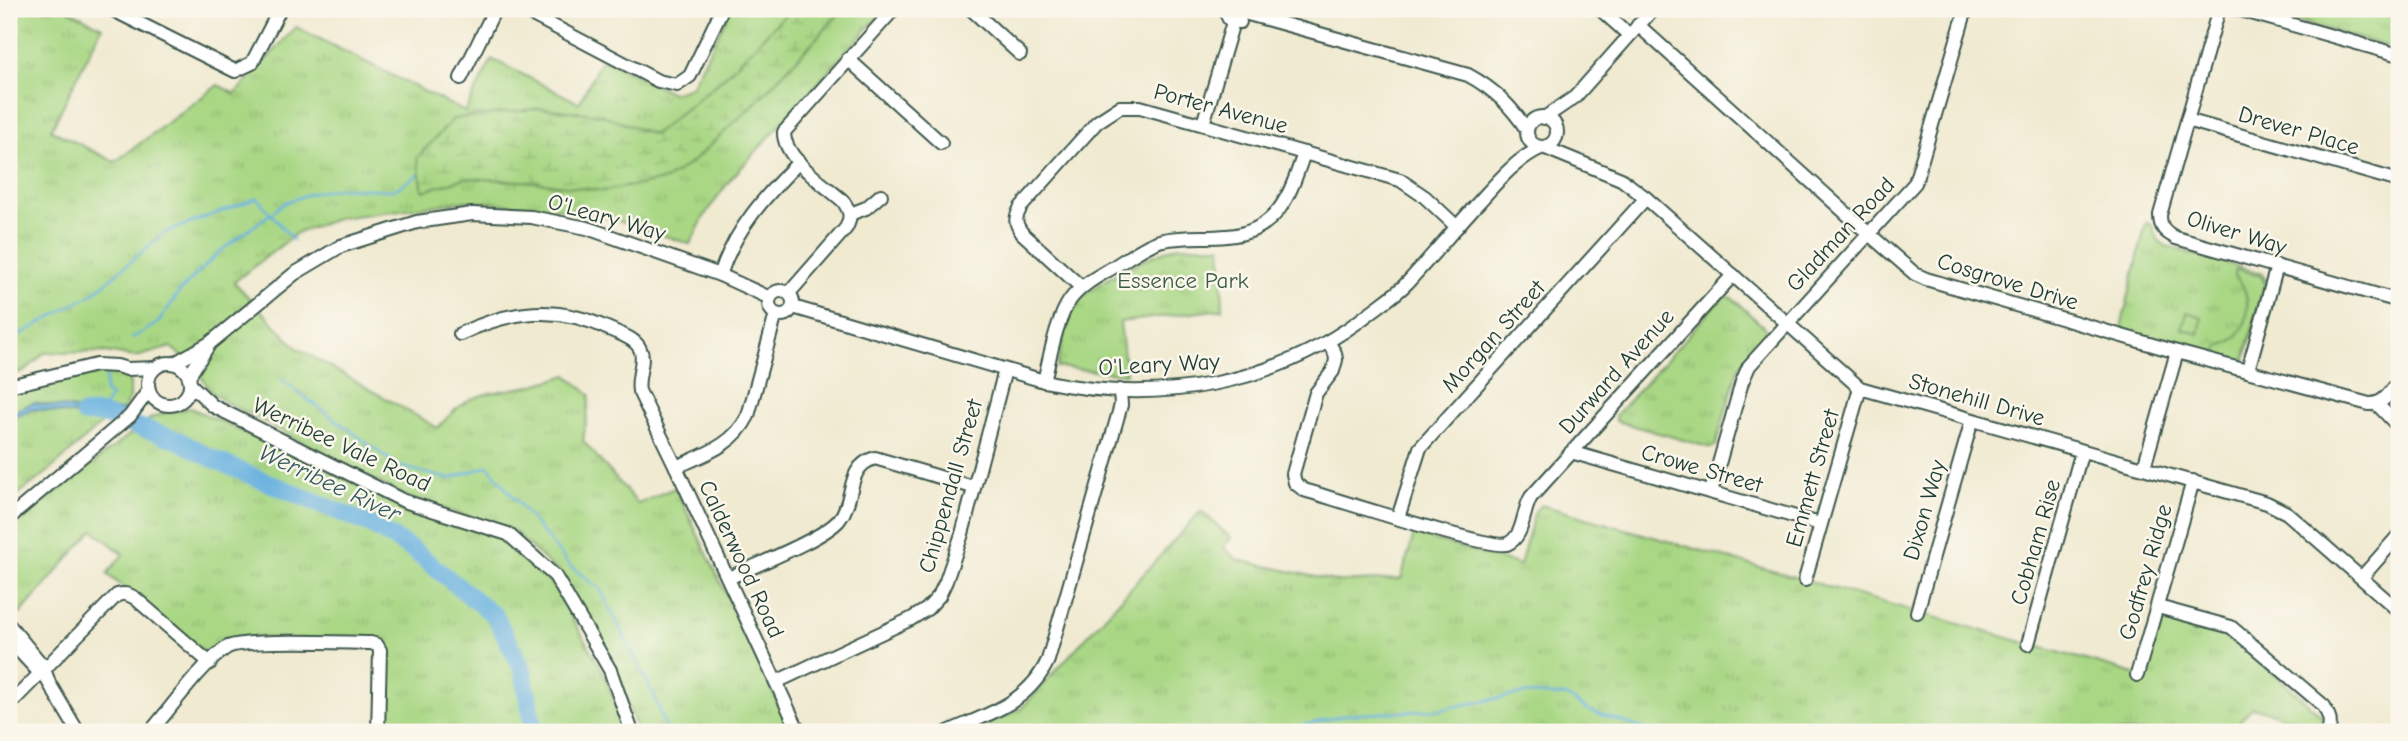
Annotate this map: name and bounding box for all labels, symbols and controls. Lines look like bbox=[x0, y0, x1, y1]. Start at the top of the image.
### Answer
street label: Porter Avenue bbox=[1151, 78, 1291, 139]
street label: Drever Place bbox=[2235, 100, 2362, 161]
street label: Gladman Road bbox=[1781, 172, 1900, 297]
street label: O'Leary Way bbox=[545, 188, 670, 247]
street label: Oliver Way bbox=[2184, 204, 2291, 261]
street label: Cosgrove Drive bbox=[1934, 247, 2082, 316]
park label: Essence Park bbox=[1117, 267, 1249, 294]
street label: Morgan Street bbox=[1436, 274, 1552, 398]
street label: Durward Avenue bbox=[1553, 303, 1680, 439]
street label: O'Leary Way bbox=[1098, 348, 1221, 381]
street label: Stonehill Drive bbox=[1906, 367, 2048, 432]
street label: Werribee Vale Road bbox=[249, 391, 435, 498]
street label: Chippendall Street bbox=[913, 395, 989, 576]
street label: Emmett Street bbox=[1780, 405, 1845, 550]
water label: Werribee River bbox=[255, 438, 406, 529]
street label: Crowe Street bbox=[1638, 438, 1767, 499]
street label: Dixon Way bbox=[1897, 456, 1952, 563]
street label: Calderwood Road bbox=[693, 476, 790, 642]
street label: Cobham Rise bbox=[2005, 476, 2066, 608]
street label: Godfrey Ridge bbox=[2113, 501, 2178, 643]

